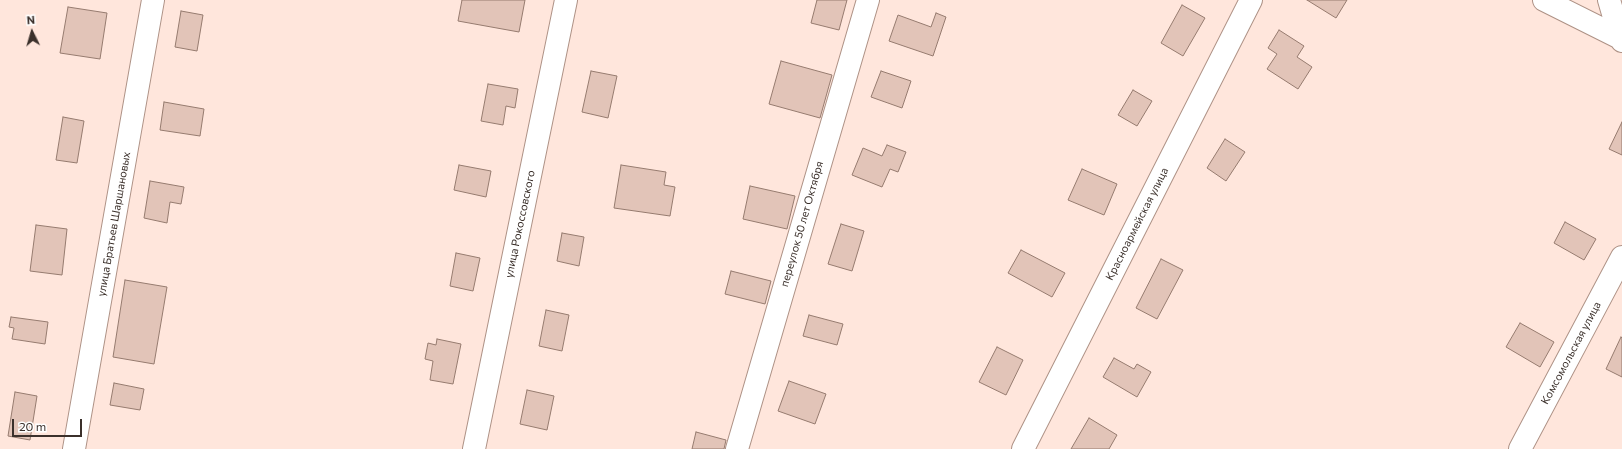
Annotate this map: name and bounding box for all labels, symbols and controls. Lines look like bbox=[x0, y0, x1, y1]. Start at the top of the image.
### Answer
north arrow bbox=[12, 12, 52, 52]
text: N bbox=[26, 13, 36, 26]
street label: улица Братьев Шаршановых bbox=[95, 151, 133, 297]
street label: переулок 50 лет Октября bbox=[778, 160, 826, 288]
street label: Красноармейская улица bbox=[1103, 165, 1171, 283]
street label: улица Рокоссовского bbox=[502, 169, 538, 279]
street label: Комсомольская улица bbox=[1538, 299, 1604, 407]
scale bar bbox=[14, 411, 84, 437]
text: 20 m bbox=[19, 419, 46, 433]

